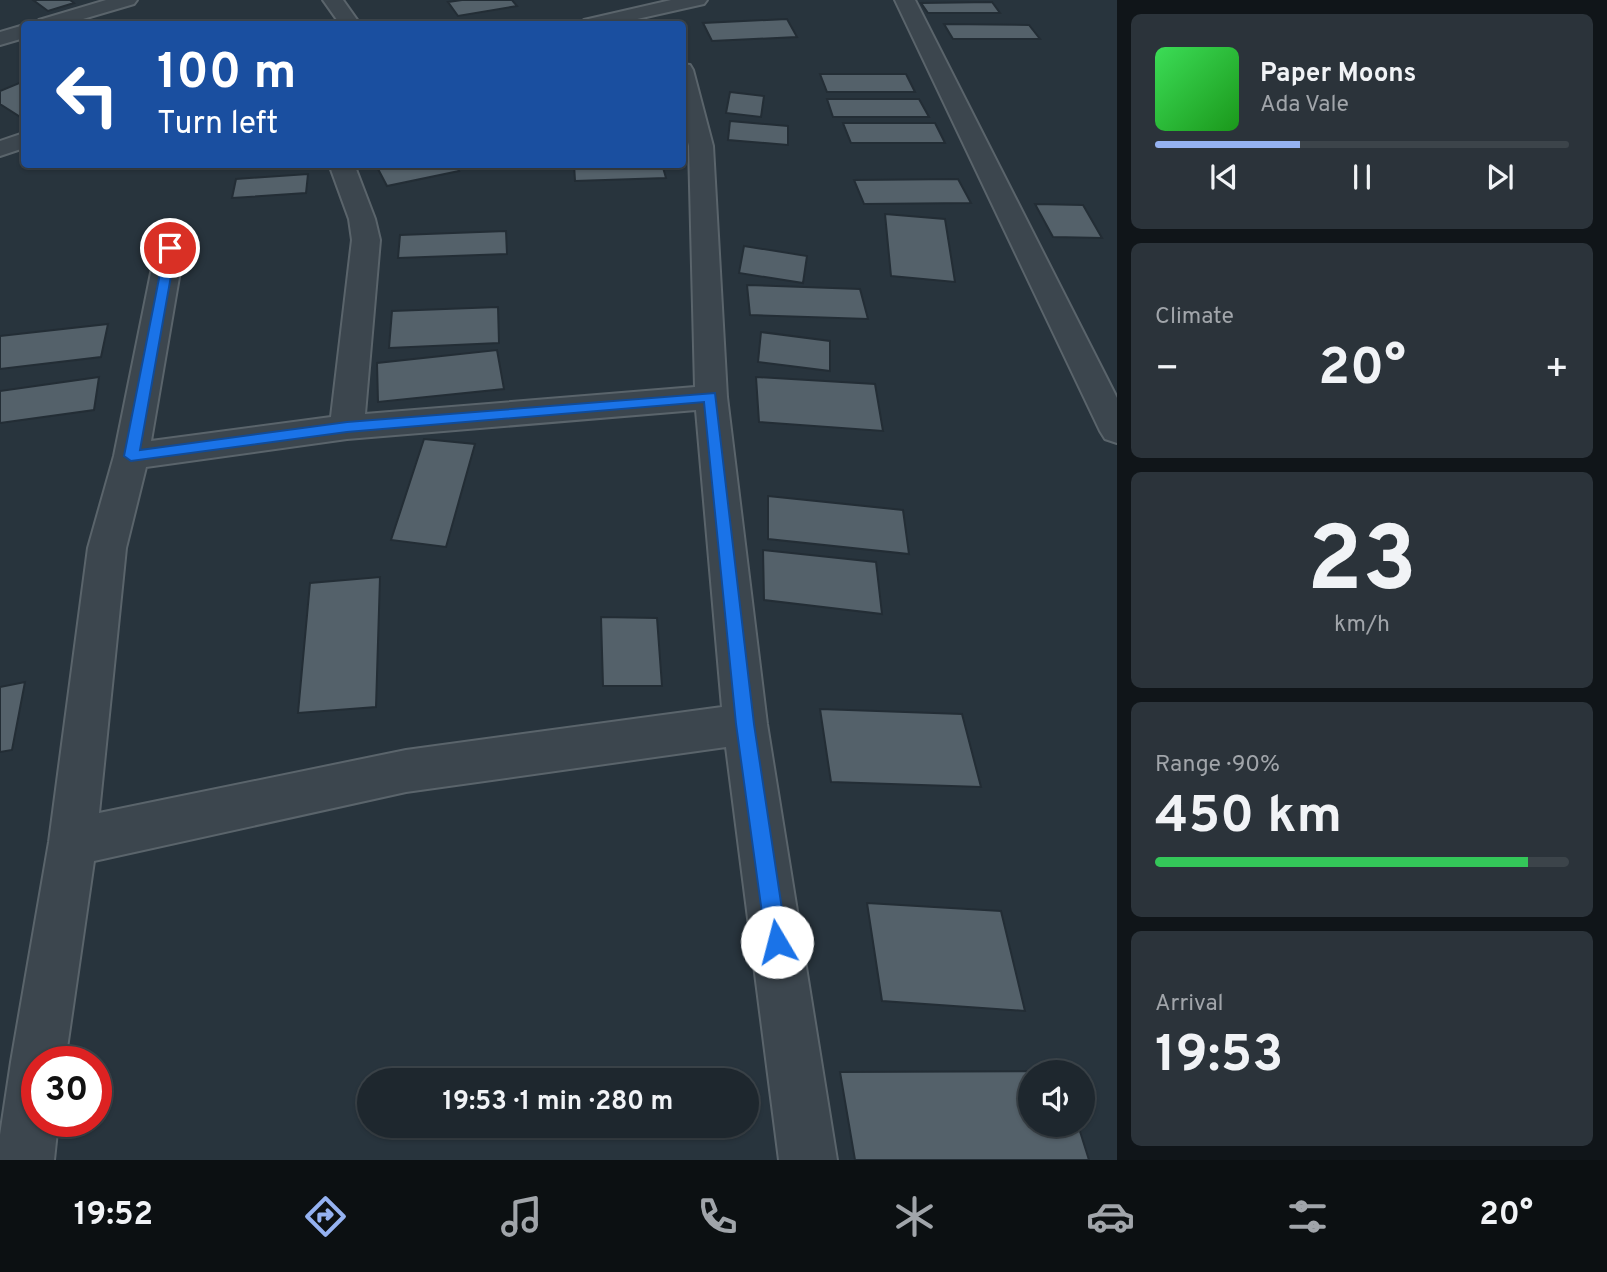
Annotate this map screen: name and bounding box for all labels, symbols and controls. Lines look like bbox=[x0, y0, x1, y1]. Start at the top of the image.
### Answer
text: 100 m bbox=[157, 44, 296, 106]
icon: left bbox=[42, 49, 133, 140]
text: Paper Moons bbox=[1260, 58, 1416, 91]
text: Ada Vale bbox=[1260, 91, 1349, 120]
text: Turn left bbox=[157, 105, 278, 145]
icon: previous bbox=[1205, 158, 1243, 196]
icon: pause bbox=[1343, 158, 1381, 196]
icon: next bbox=[1481, 158, 1519, 196]
pin bbox=[140, 218, 200, 278]
icon: arrive bbox=[151, 229, 189, 267]
text: Climate bbox=[1155, 303, 1234, 332]
text: 20° bbox=[1318, 337, 1406, 403]
text: − bbox=[1155, 346, 1180, 395]
text: + bbox=[1544, 346, 1569, 395]
text: 23 bbox=[1307, 508, 1417, 623]
text: km/h bbox=[1334, 611, 1390, 640]
text: Range · 90% bbox=[1155, 751, 1280, 780]
text: 450 km bbox=[1155, 785, 1342, 851]
position arrow bbox=[740, 905, 814, 979]
text: Arrival bbox=[1155, 990, 1224, 1019]
text: 19:53 bbox=[1155, 1024, 1283, 1090]
speed limit sign: 30 bbox=[21, 1046, 112, 1137]
map controls bbox=[1018, 1060, 1095, 1137]
button: sound bbox=[1018, 1060, 1095, 1137]
text: 19:53 · 1 min · 280 m bbox=[443, 1086, 673, 1119]
icon: directions bbox=[301, 1192, 350, 1241]
icon: music bbox=[497, 1192, 546, 1241]
icon: phone bbox=[693, 1192, 742, 1241]
icon: climate bbox=[890, 1192, 939, 1241]
icon: car bbox=[1086, 1192, 1135, 1241]
icon: filters bbox=[1283, 1192, 1332, 1241]
text: 19:52 bbox=[74, 1196, 153, 1236]
text: 20° bbox=[1479, 1196, 1533, 1236]

